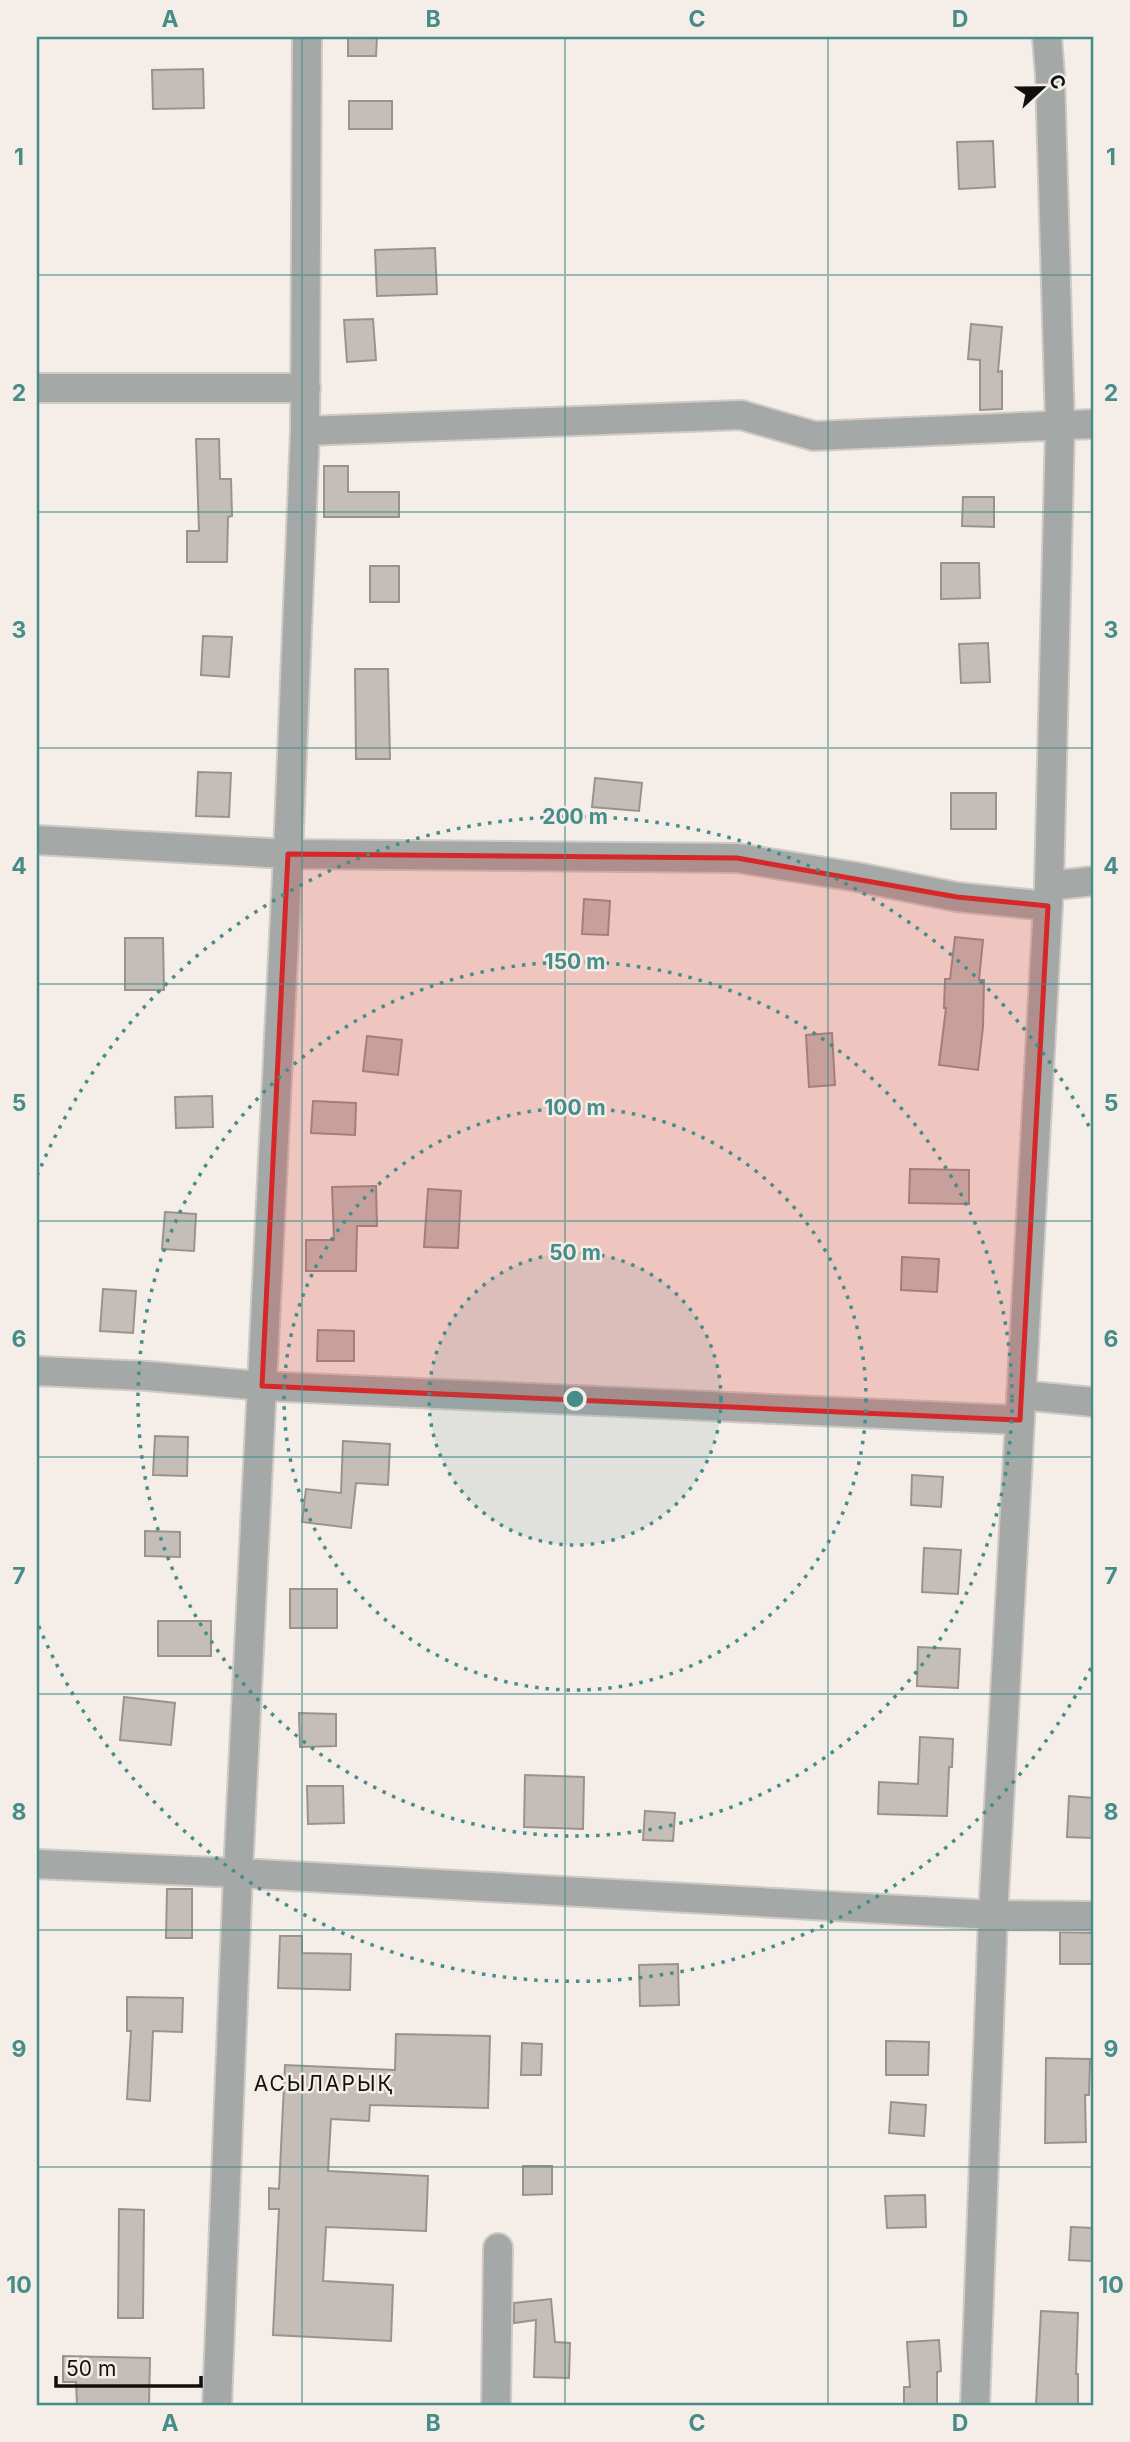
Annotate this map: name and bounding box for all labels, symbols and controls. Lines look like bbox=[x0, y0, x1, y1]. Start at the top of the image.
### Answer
text: A bbox=[161, 5, 179, 33]
text: B bbox=[425, 5, 441, 33]
text: C bbox=[688, 5, 706, 33]
text: D bbox=[952, 5, 968, 33]
north arrow bbox=[1007, 52, 1078, 122]
text: С bbox=[1044, 71, 1071, 93]
text: 1 bbox=[14, 143, 24, 171]
text: 1 bbox=[1106, 143, 1116, 171]
text: 2 bbox=[12, 379, 26, 407]
text: 2 bbox=[1104, 379, 1118, 407]
text: 3 bbox=[12, 616, 26, 644]
text: 3 bbox=[1104, 616, 1118, 644]
text: 200 m bbox=[542, 804, 608, 829]
text: 4 bbox=[11, 852, 27, 880]
text: 4 bbox=[1103, 852, 1119, 880]
text: 150 m bbox=[545, 949, 605, 974]
text: 5 bbox=[12, 1089, 26, 1117]
text: 5 bbox=[1104, 1089, 1118, 1117]
text: 100 m bbox=[544, 1095, 606, 1120]
text: 50 m bbox=[549, 1240, 601, 1265]
text: 6 bbox=[12, 1325, 26, 1353]
text: 6 bbox=[1104, 1325, 1118, 1353]
centre of rings bbox=[563, 1387, 587, 1411]
text: 7 bbox=[12, 1562, 26, 1590]
text: 7 bbox=[1104, 1562, 1118, 1590]
text: 8 bbox=[12, 1798, 26, 1826]
text: 8 bbox=[1104, 1798, 1118, 1826]
text: 9 bbox=[12, 2035, 26, 2063]
text: 9 bbox=[1104, 2035, 1118, 2063]
district label: АСЫЛАРЫҚ bbox=[254, 2071, 394, 2096]
text: 10 bbox=[6, 2271, 32, 2299]
text: 10 bbox=[1098, 2271, 1124, 2299]
scale bar bbox=[56, 2344, 201, 2388]
text: 50 m bbox=[66, 2356, 116, 2381]
text: A bbox=[161, 2409, 179, 2437]
text: B bbox=[425, 2409, 441, 2437]
text: C bbox=[688, 2409, 706, 2437]
text: D bbox=[952, 2409, 968, 2437]

